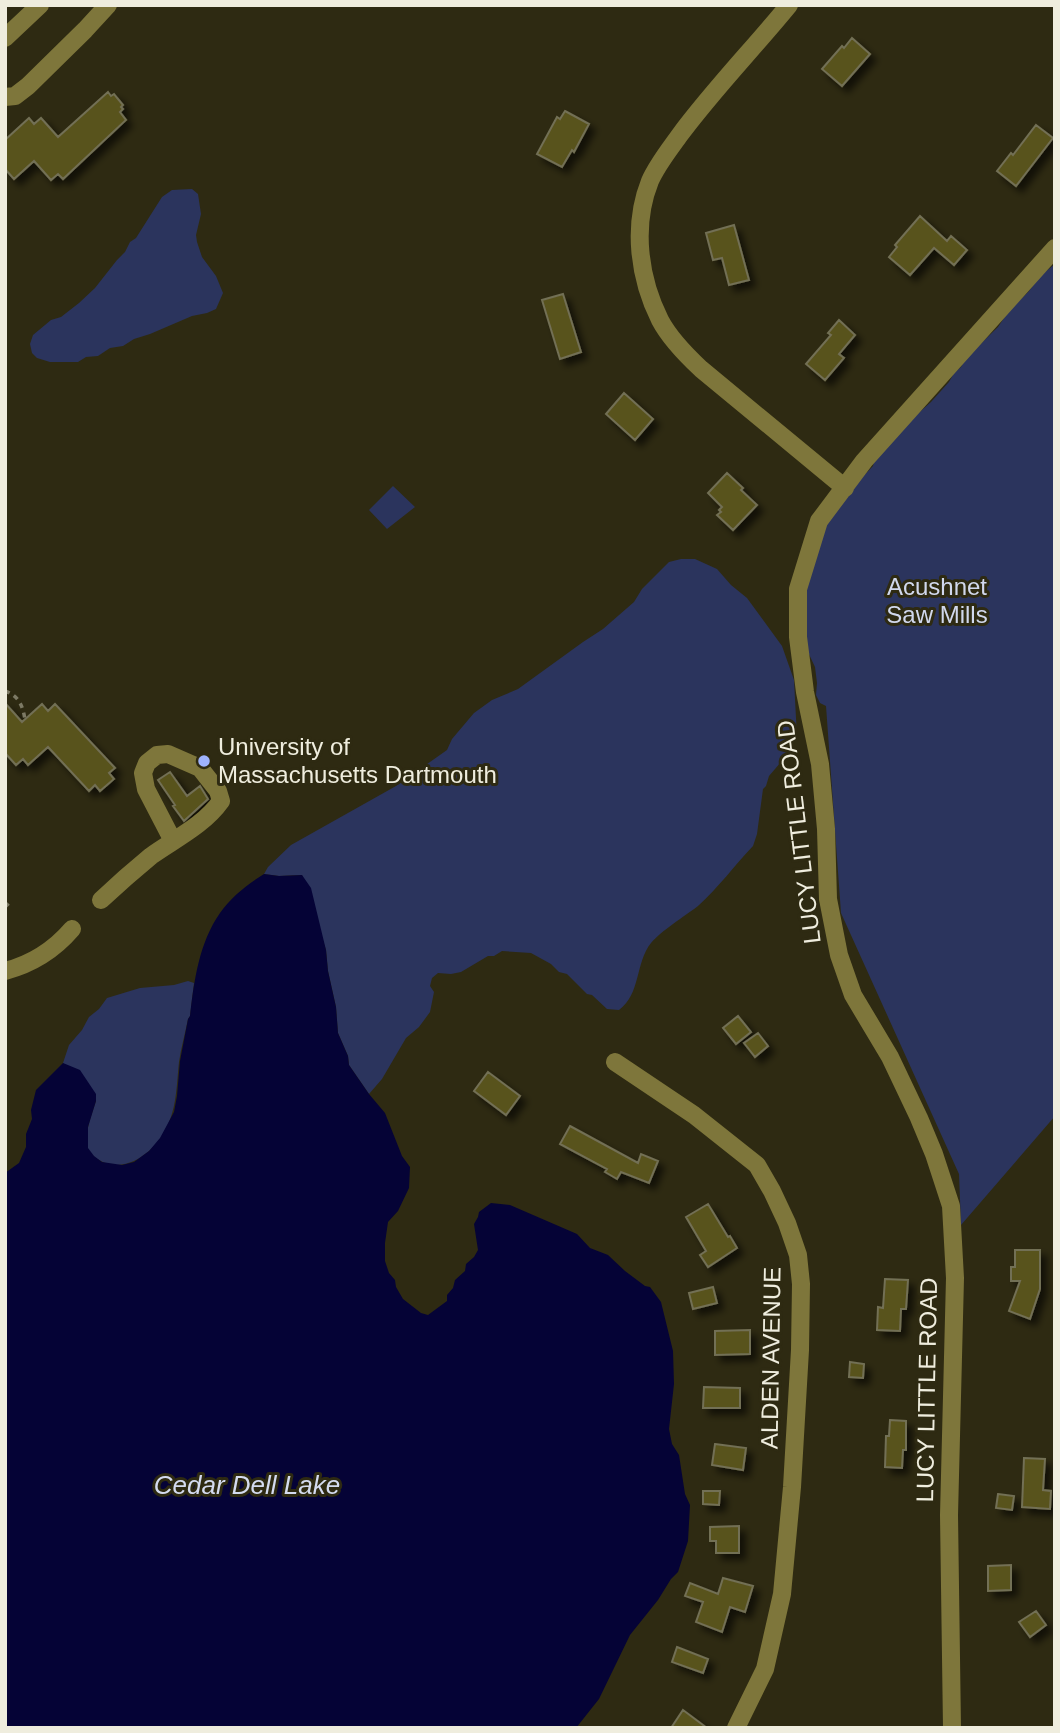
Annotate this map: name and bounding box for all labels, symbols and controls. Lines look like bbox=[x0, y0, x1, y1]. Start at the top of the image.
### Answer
park label: Acushnet Saw Mills bbox=[886, 573, 988, 628]
street label: LUCY LITTLE ROAD bbox=[771, 719, 826, 945]
place label: University of Massachusetts Dartmouth bbox=[218, 733, 497, 788]
marker: University of Massachusetts Dartmouth bbox=[196, 753, 212, 769]
street label: ALDEN AVENUE bbox=[755, 1267, 786, 1449]
street label: LUCY LITTLE ROAD bbox=[911, 1277, 942, 1503]
water label: Cedar Dell Lake bbox=[154, 1470, 340, 1500]

